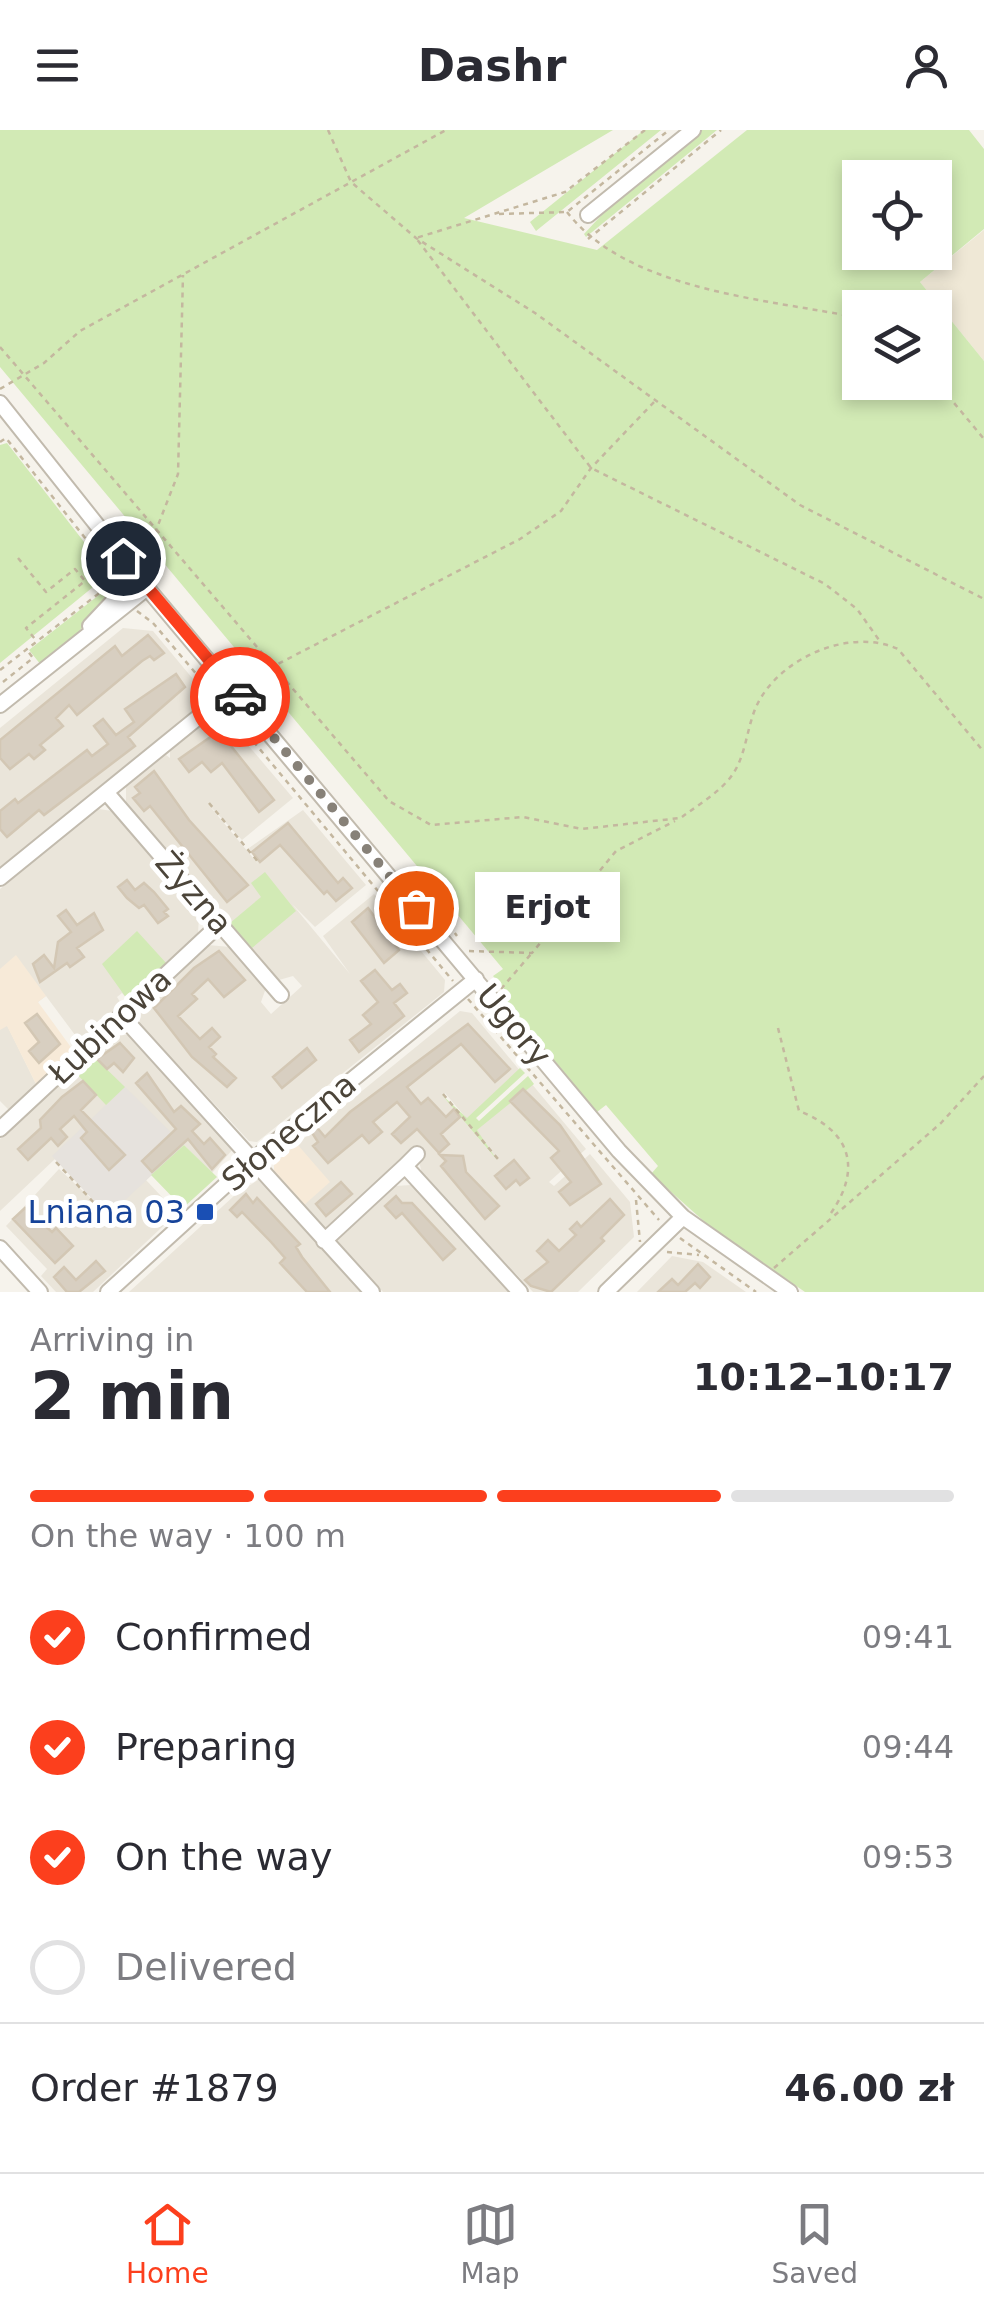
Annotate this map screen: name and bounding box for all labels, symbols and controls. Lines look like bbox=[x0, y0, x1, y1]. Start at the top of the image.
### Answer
icon: menu bbox=[30, 38, 85, 93]
icon: person bbox=[899, 38, 954, 93]
text: Dashr bbox=[418, 39, 566, 92]
map controls bbox=[842, 160, 952, 400]
button: locate bbox=[842, 160, 952, 270]
button: layers bbox=[842, 290, 952, 400]
pin bbox=[81, 516, 166, 601]
icon: home bbox=[96, 531, 151, 586]
courier bbox=[190, 647, 290, 747]
icon: car bbox=[213, 670, 268, 725]
street label: Żyzna bbox=[148, 844, 240, 942]
pin bbox=[374, 866, 459, 951]
callout: Erjot bbox=[476, 873, 621, 943]
icon: bag bbox=[389, 881, 444, 936]
text: Erjot bbox=[505, 888, 590, 926]
street label: Łubinowa bbox=[40, 960, 179, 1093]
street label: Ugory bbox=[469, 976, 559, 1074]
street label: Słoneczna bbox=[214, 1065, 364, 1199]
place label: Lniana 03 bbox=[28, 1193, 185, 1231]
marker: Lniana 03 bbox=[194, 1201, 216, 1223]
text: Arriving in bbox=[30, 1321, 194, 1359]
text: 10:12–10:17 bbox=[693, 1355, 954, 1399]
text: 2 min bbox=[30, 1359, 234, 1434]
text: On the way · 100 m bbox=[30, 1517, 346, 1555]
icon: check bbox=[30, 1610, 85, 1665]
text: Confirmed bbox=[115, 1615, 312, 1659]
text: 09:41 bbox=[862, 1618, 954, 1656]
icon: check bbox=[30, 1720, 85, 1775]
text: Preparing bbox=[115, 1725, 297, 1769]
text: 09:44 bbox=[862, 1728, 954, 1766]
icon: check bbox=[30, 1830, 85, 1885]
text: On the way bbox=[115, 1835, 332, 1879]
text: 09:53 bbox=[862, 1838, 954, 1876]
text: Delivered bbox=[115, 1945, 297, 1989]
text: Order #1879 bbox=[30, 2066, 279, 2110]
text: 46.00 zł bbox=[784, 2066, 954, 2110]
tab: Home bbox=[126, 2197, 209, 2290]
tab: Map bbox=[461, 2197, 520, 2290]
tab: Saved bbox=[772, 2197, 858, 2290]

